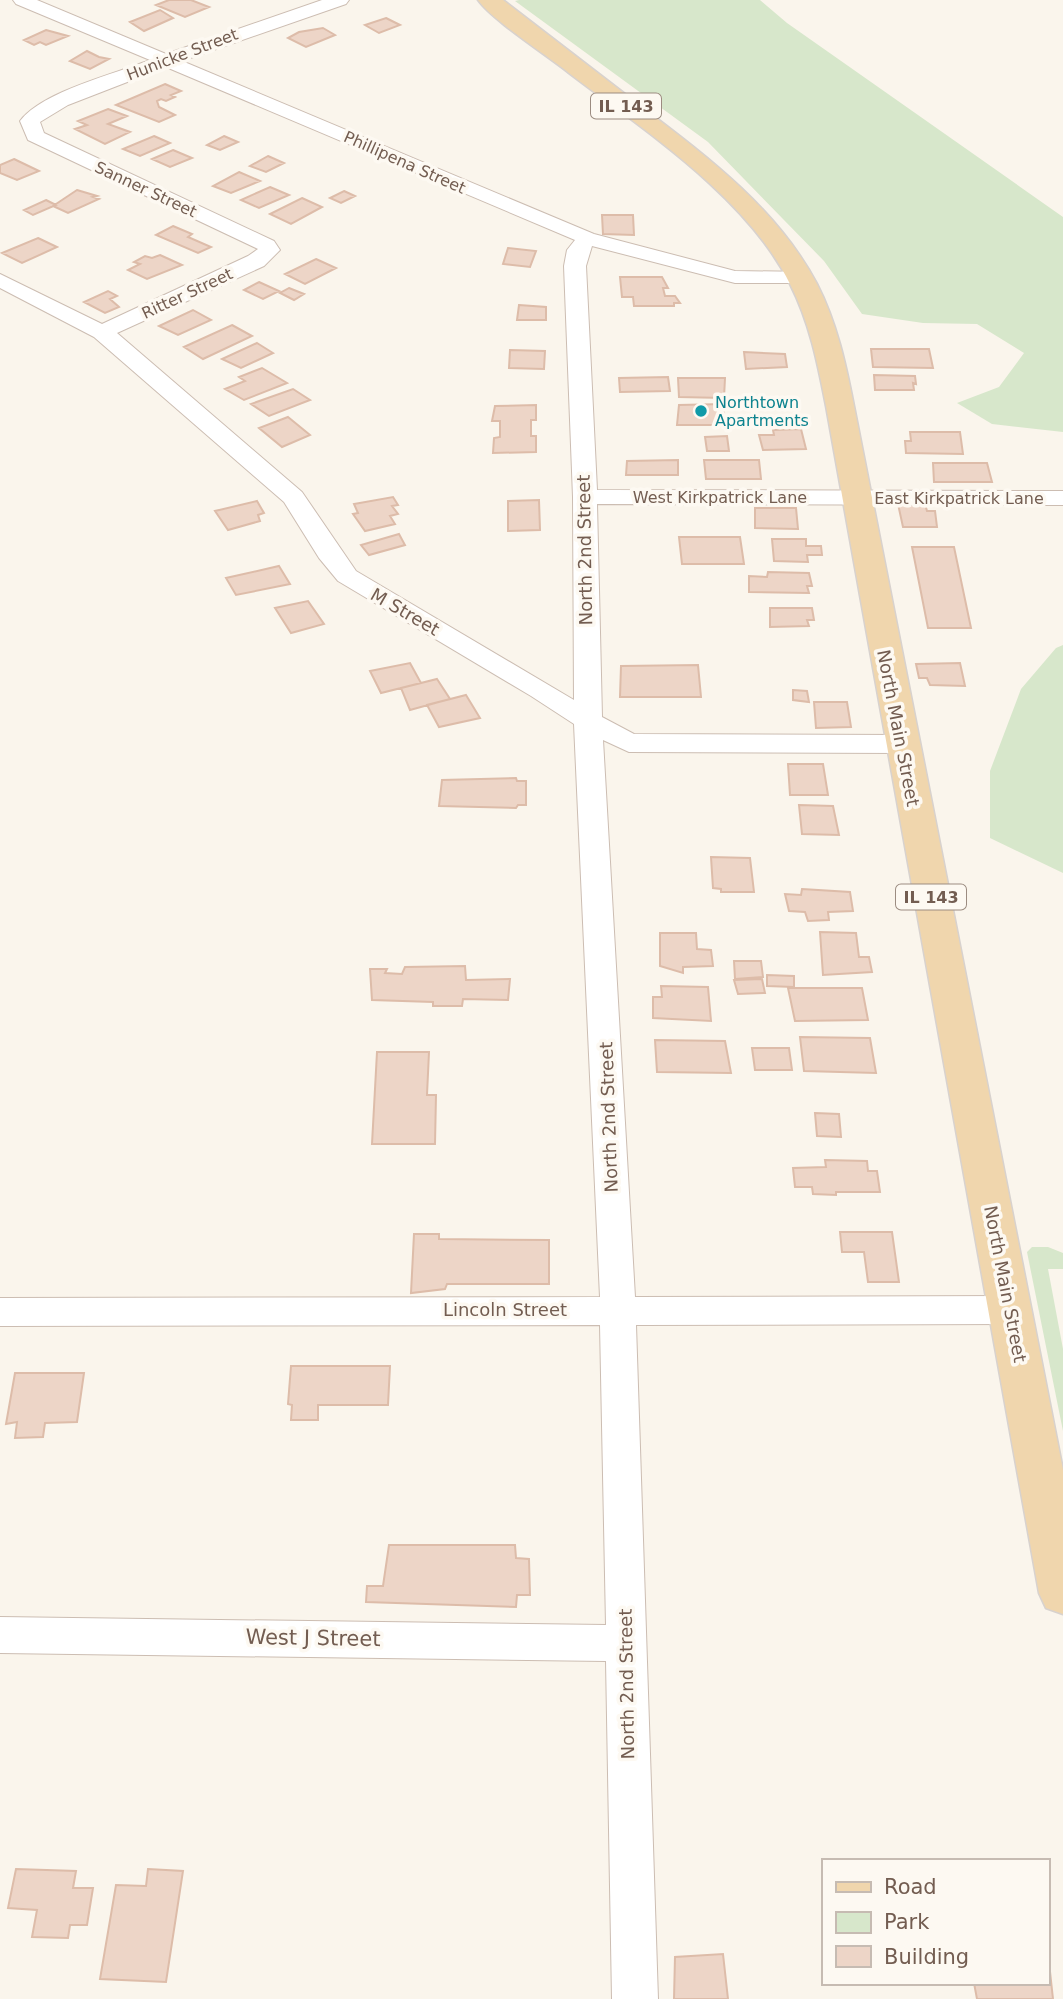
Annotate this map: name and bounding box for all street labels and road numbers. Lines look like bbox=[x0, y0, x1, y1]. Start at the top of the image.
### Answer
street label: Hunicke Street bbox=[124, 24, 241, 84]
road number: IL 143 bbox=[591, 94, 661, 118]
street label: Phillipena Street bbox=[341, 127, 469, 198]
street label: Sanner Street bbox=[92, 158, 200, 221]
street label: Ritter Street bbox=[139, 264, 236, 323]
street label: North 2nd Street bbox=[573, 474, 596, 626]
street label: West Kirkpatrick Lane bbox=[633, 488, 807, 507]
street label: East Kirkpatrick Lane bbox=[874, 489, 1044, 508]
street label: M Street bbox=[367, 583, 443, 640]
street label: North Main Street bbox=[873, 648, 924, 808]
road number: IL 143 bbox=[896, 884, 966, 909]
street label: North 2nd Street bbox=[595, 1041, 622, 1193]
street label: North Main Street bbox=[980, 1204, 1031, 1364]
street label: Lincoln Street bbox=[443, 1299, 567, 1320]
street label: North 2nd Street bbox=[615, 1608, 638, 1760]
street label: West J Street bbox=[245, 1625, 381, 1651]

